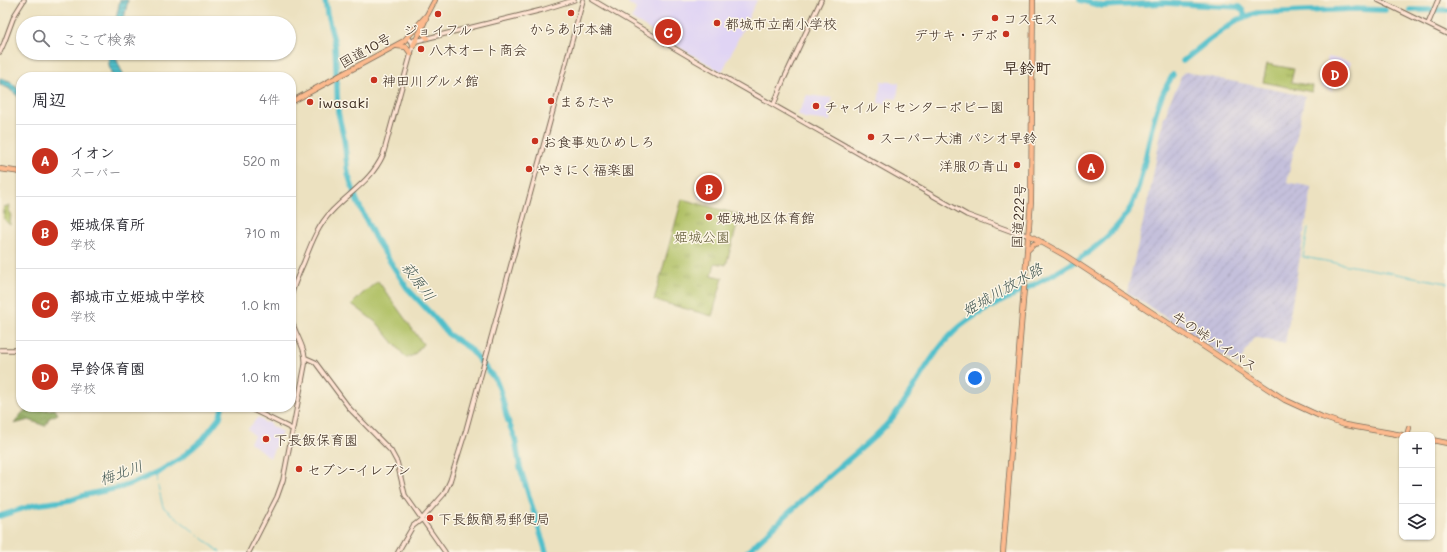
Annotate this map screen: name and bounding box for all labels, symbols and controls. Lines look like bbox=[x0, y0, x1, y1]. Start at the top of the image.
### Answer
marker: からあげ本舗 bbox=[566, 8, 576, 18]
marker: ジョイフル bbox=[433, 9, 443, 19]
place label: コスモス bbox=[1003, 9, 1058, 28]
marker: コスモス bbox=[990, 13, 1000, 23]
place label: 都城市立南小学校 bbox=[725, 14, 837, 33]
search box bbox=[16, 16, 296, 60]
pin: C bbox=[655, 17, 681, 47]
marker: 都城市立南小学校 bbox=[712, 18, 722, 28]
place label: からあげ本舗 bbox=[529, 19, 613, 38]
place label: ジョイフル bbox=[403, 20, 473, 39]
place label: デサキ・デポ bbox=[914, 25, 998, 44]
icon: search bbox=[30, 27, 52, 49]
street label: 国道10号 bbox=[336, 28, 394, 72]
text: ここで検索 bbox=[62, 29, 137, 49]
marker: デサキ・デポ bbox=[1001, 29, 1011, 39]
place label: 八木オート商会 bbox=[429, 40, 527, 59]
marker: 八木オート商会 bbox=[416, 44, 426, 54]
district label: 早鈴町 bbox=[1003, 57, 1051, 78]
pin: D bbox=[1322, 59, 1348, 89]
place label: 神田川グルメ館 bbox=[382, 71, 479, 90]
marker: 神田川グルメ館 bbox=[369, 75, 379, 85]
text: 周辺 bbox=[32, 88, 66, 110]
text: 4件 bbox=[259, 90, 280, 107]
place label: まるたや bbox=[559, 92, 615, 111]
place label: iwasaki bbox=[318, 93, 369, 112]
marker: まるたや bbox=[546, 96, 556, 106]
marker: iwasaki bbox=[305, 97, 315, 107]
place label: チャイルドセンターポピー園 bbox=[824, 97, 1004, 116]
marker: チャイルドセンターポピー園 bbox=[811, 101, 821, 111]
place label: スーパー大浦 パシオ早鈴 bbox=[879, 128, 1037, 147]
place label: お食事処ひめしろ bbox=[543, 132, 655, 151]
marker: スーパー大浦 パシオ早鈴 bbox=[866, 132, 876, 142]
marker: お食事処ひめしろ bbox=[530, 136, 540, 146]
text: イオン bbox=[70, 142, 115, 162]
text: A bbox=[40, 152, 50, 169]
text: 520 m bbox=[243, 152, 280, 169]
pin: A bbox=[1078, 152, 1104, 182]
place label: 洋服の青山 bbox=[939, 156, 1009, 175]
place label: やきにく福楽園 bbox=[537, 160, 635, 179]
marker: 洋服の青山 bbox=[1012, 160, 1022, 170]
text: スーパー bbox=[70, 163, 121, 180]
marker: やきにく福楽園 bbox=[524, 164, 534, 174]
pin: B bbox=[696, 173, 722, 203]
street label: 国道222号 bbox=[1007, 183, 1029, 249]
place label: 姫城地区体育館 bbox=[717, 208, 815, 227]
marker: 姫城地区体育館 bbox=[704, 212, 714, 222]
text: 姫城保育所 bbox=[70, 214, 145, 234]
text: B bbox=[41, 224, 49, 241]
text: 710 m bbox=[244, 224, 280, 241]
park label: 姫城公園 bbox=[674, 227, 730, 246]
text: 学校 bbox=[70, 235, 96, 252]
water label: 萩原川 bbox=[397, 257, 441, 305]
water label: 姫城川放水路 bbox=[958, 257, 1047, 320]
text: 都城市立姫城中学校 bbox=[70, 286, 205, 306]
text: C bbox=[40, 296, 50, 313]
text: 1.0 km bbox=[241, 296, 280, 313]
street label: 牛の峠バイパス bbox=[1169, 306, 1261, 376]
text: 学校 bbox=[70, 307, 96, 324]
text: 早鈴保育園 bbox=[70, 358, 145, 378]
text: D bbox=[40, 368, 50, 385]
text: 1.0 km bbox=[241, 368, 280, 385]
your location bbox=[965, 368, 985, 388]
text: 学校 bbox=[70, 379, 96, 396]
place label: 下長飯保育園 bbox=[274, 430, 358, 449]
map controls bbox=[1399, 432, 1435, 540]
button: + bbox=[1399, 432, 1435, 468]
marker: 下長飯保育園 bbox=[261, 434, 271, 444]
water label: 梅北川 bbox=[96, 455, 146, 489]
place label: セブン-イレブン bbox=[307, 460, 411, 479]
marker: セブン-イレブン bbox=[294, 464, 304, 474]
button: − bbox=[1399, 468, 1435, 504]
button: layers bbox=[1399, 504, 1435, 540]
place label: 下長飯簡易郵便局 bbox=[438, 509, 550, 528]
marker: 下長飯簡易郵便局 bbox=[425, 513, 435, 523]

